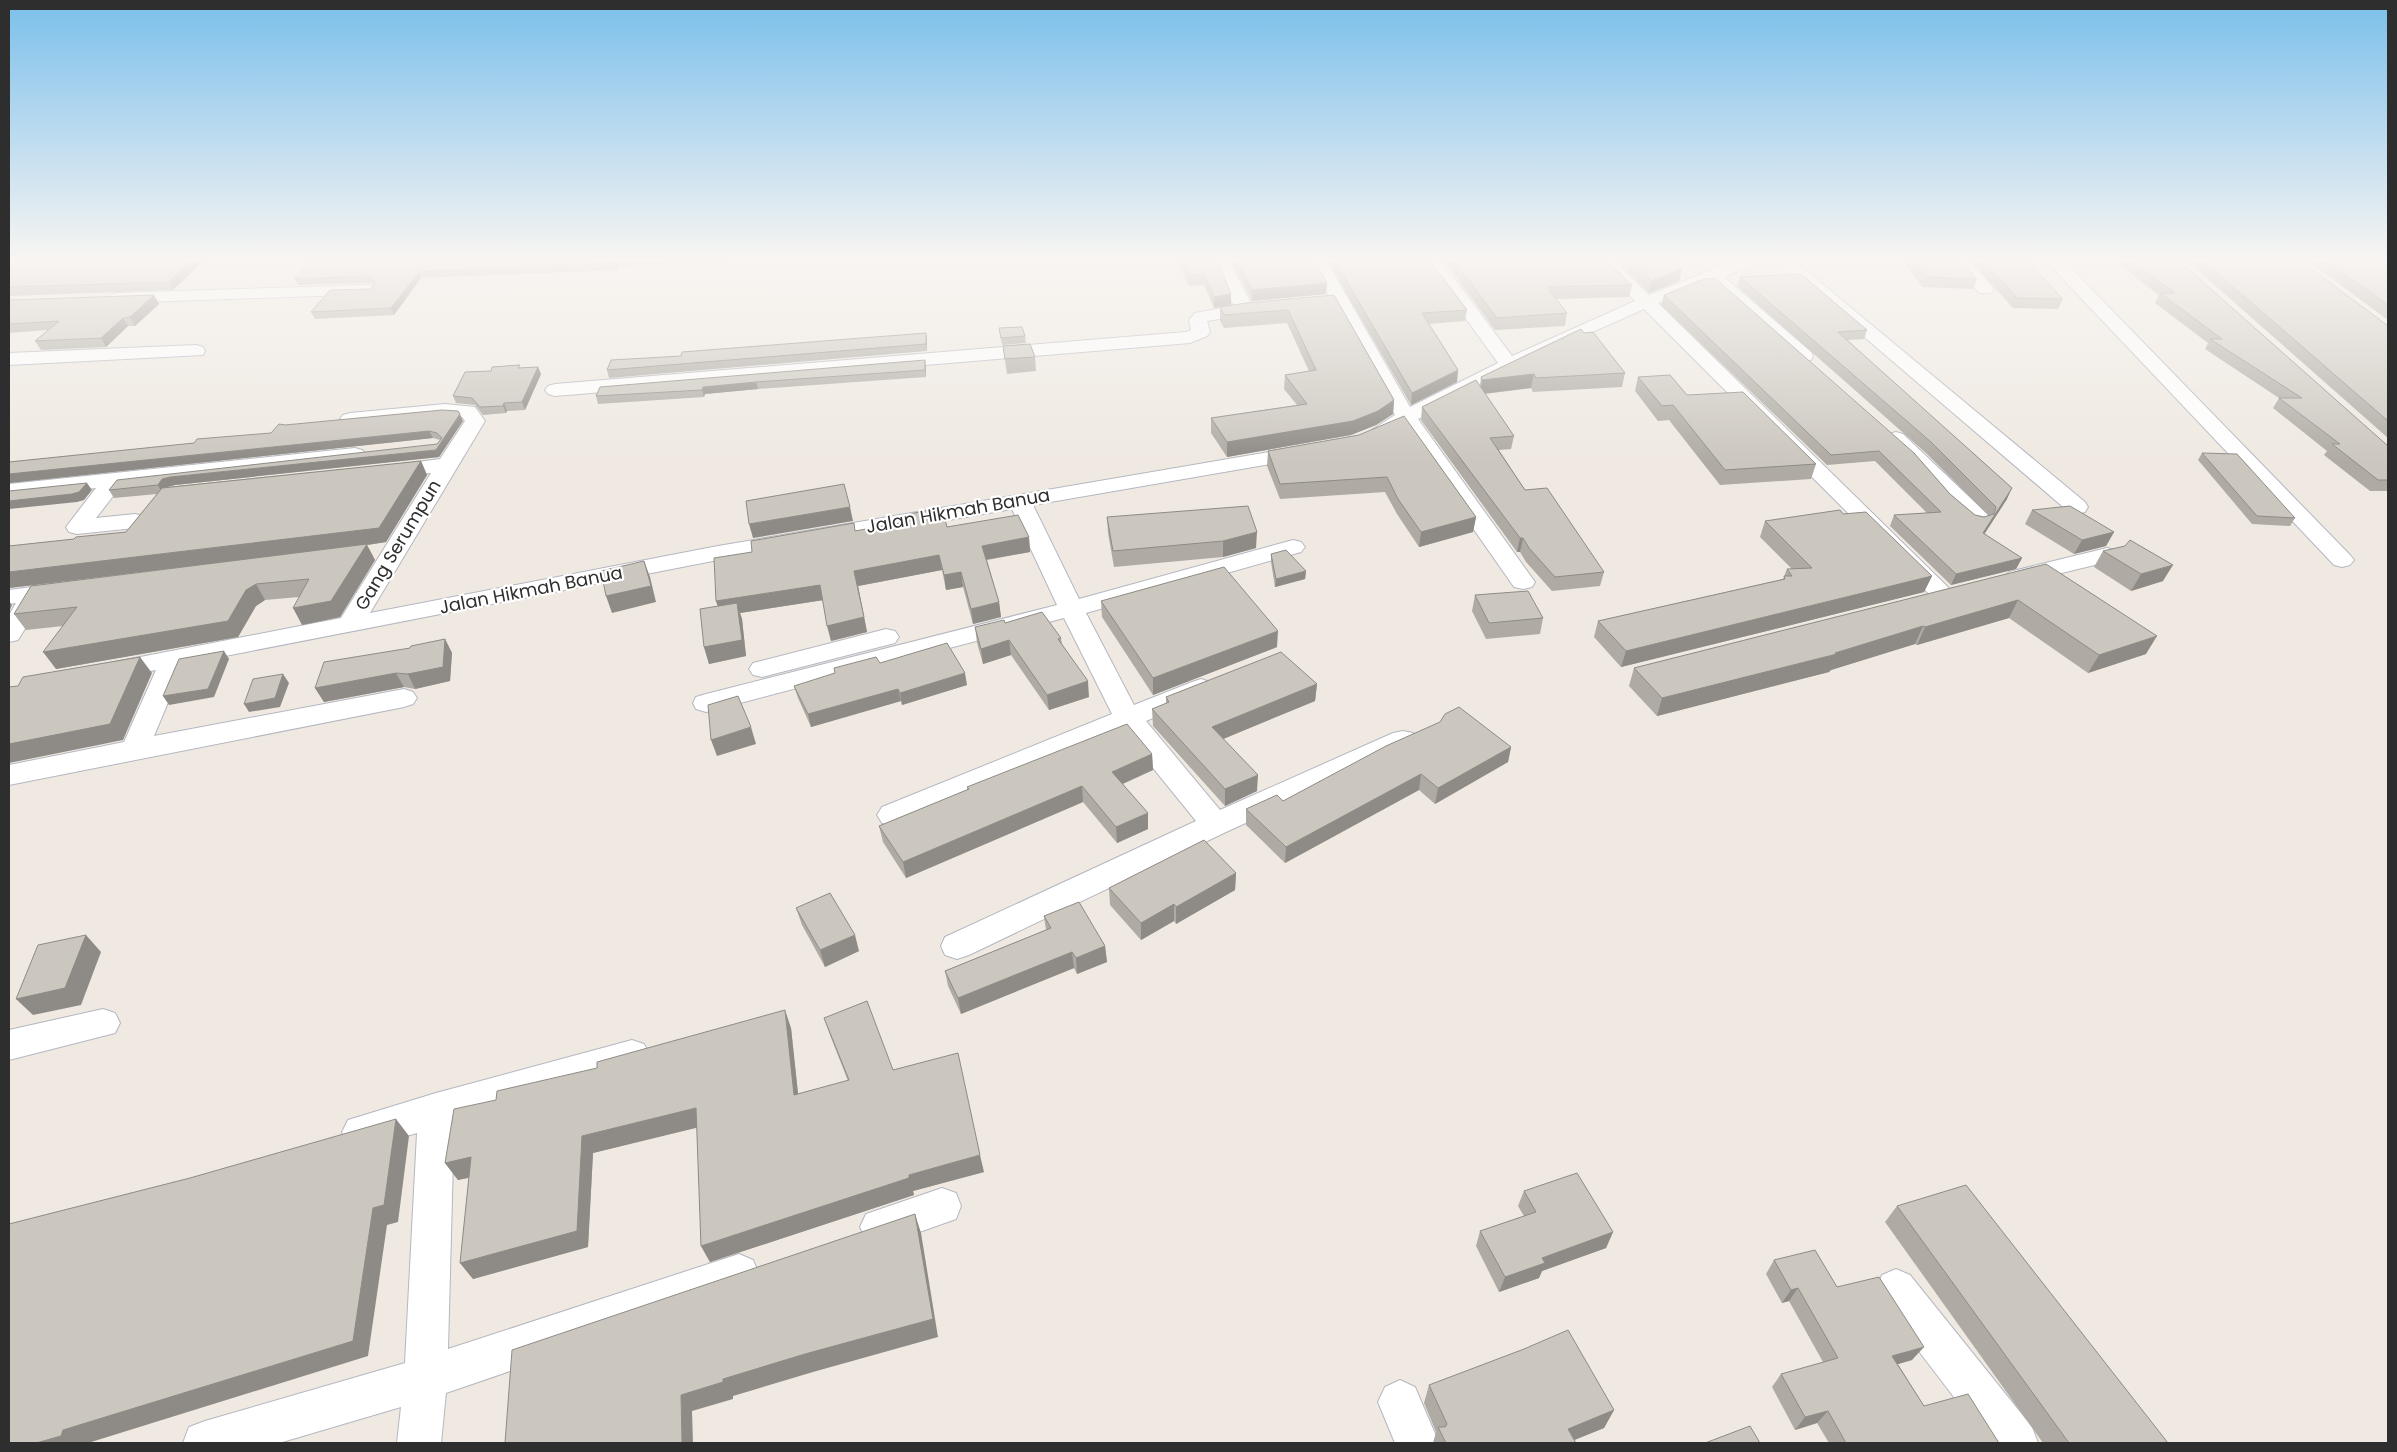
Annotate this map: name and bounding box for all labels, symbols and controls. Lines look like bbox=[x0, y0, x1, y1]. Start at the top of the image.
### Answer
street label: Gang Serumpun bbox=[349, 475, 446, 615]
street label: Jalan Hikmah Banua bbox=[864, 482, 1052, 539]
street label: Jalan Hikmah Banua bbox=[437, 559, 625, 620]

